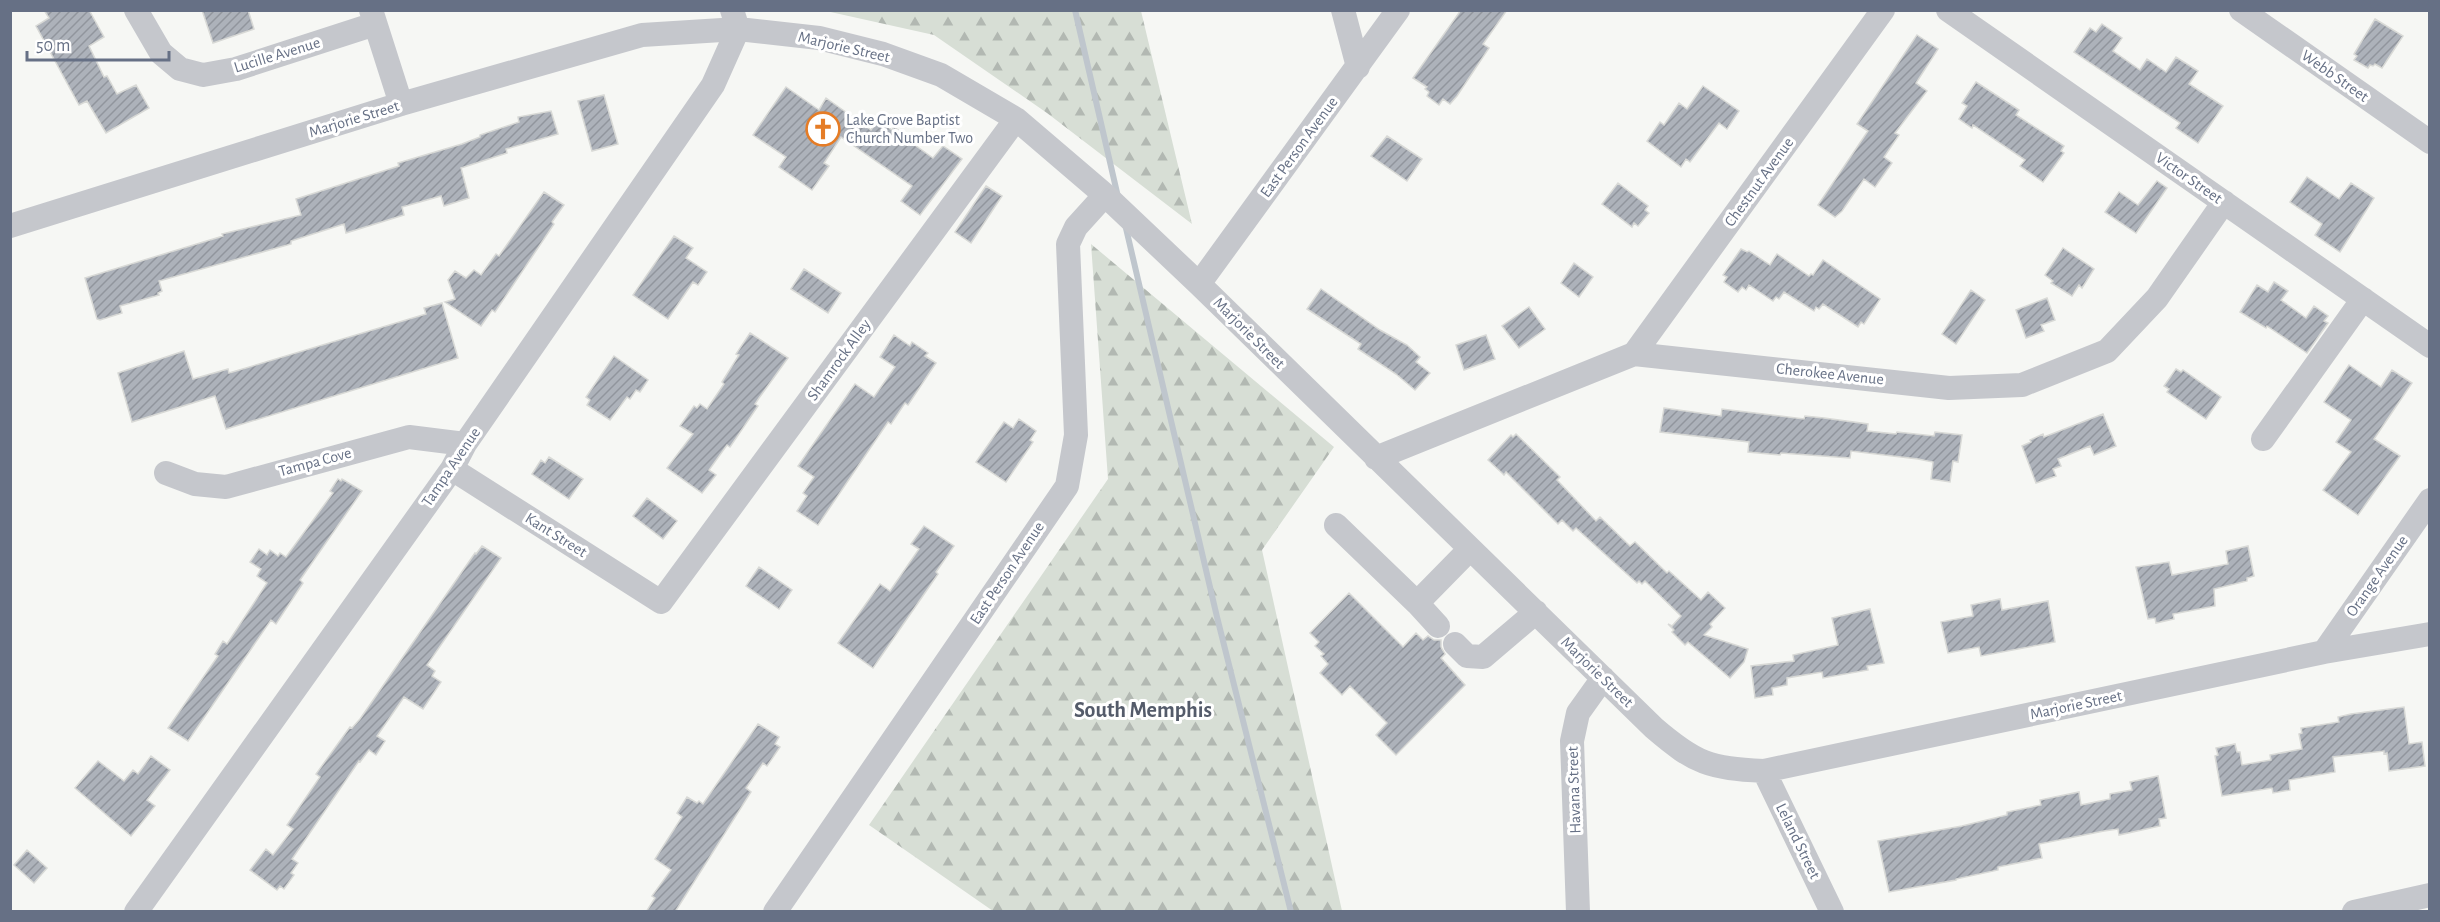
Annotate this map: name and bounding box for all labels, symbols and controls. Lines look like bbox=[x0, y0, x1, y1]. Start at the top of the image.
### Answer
scale bar bbox=[27, 24, 170, 62]
street label: Marjorie Street bbox=[796, 29, 891, 66]
street label: Lucille Avenue bbox=[232, 34, 322, 76]
text: 50 m bbox=[36, 37, 70, 55]
street label: Webb Street bbox=[2299, 47, 2371, 105]
street label: East Person Avenue bbox=[1257, 94, 1341, 200]
street label: Marjorie Street bbox=[307, 98, 401, 141]
church icon: Lake Grove Baptist Church Number Two bbox=[805, 111, 841, 147]
place label: Lake Grove Baptist Church Number Two bbox=[846, 112, 973, 146]
street label: Chestnut Avenue bbox=[1721, 134, 1797, 230]
street label: Victor Street bbox=[2153, 149, 2225, 207]
street label: Marjorie Street bbox=[1210, 294, 1288, 372]
street label: Shamrock Alley bbox=[804, 316, 875, 404]
street label: Cherokee Avenue bbox=[1775, 360, 1885, 388]
street label: Tampa Avenue bbox=[419, 425, 483, 509]
street label: Tampa Cove bbox=[277, 445, 353, 479]
street label: Kant Street bbox=[522, 510, 590, 560]
street label: East Person Avenue bbox=[967, 519, 1047, 627]
street label: Orange Avenue bbox=[2343, 532, 2411, 620]
street label: Marjorie Street bbox=[1557, 634, 1636, 711]
street label: Marjorie Street bbox=[2029, 687, 2124, 724]
district label: South Memphis bbox=[1074, 699, 1212, 721]
street label: Havana Street bbox=[1564, 746, 1584, 834]
street label: Leland Street bbox=[1773, 801, 1823, 881]

